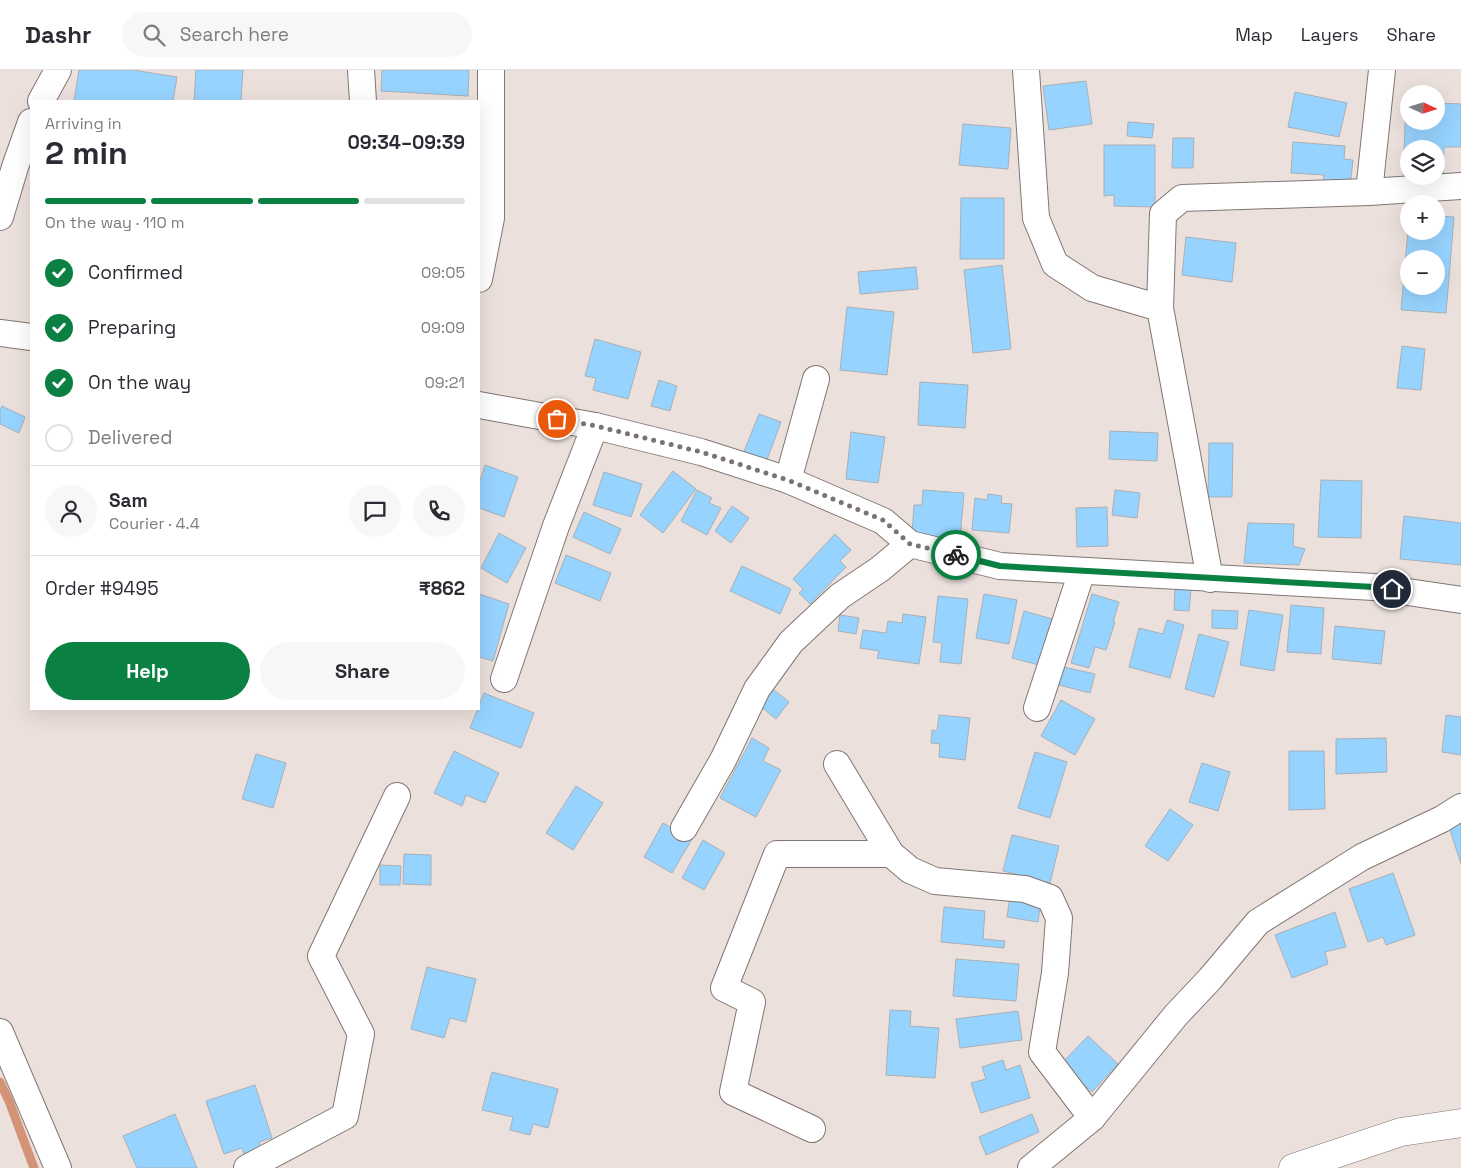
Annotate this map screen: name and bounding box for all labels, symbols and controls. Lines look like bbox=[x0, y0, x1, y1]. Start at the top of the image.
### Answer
search box bbox=[122, 12, 472, 57]
text: Dashr bbox=[25, 19, 92, 50]
icon: search bbox=[140, 21, 168, 49]
text: Search here bbox=[180, 22, 289, 47]
text: Map bbox=[1235, 23, 1273, 46]
text: Layers bbox=[1301, 23, 1358, 46]
text: Share bbox=[1386, 23, 1436, 46]
north arrow bbox=[1400, 85, 1445, 130]
map controls bbox=[1400, 85, 1445, 295]
text: Arriving in bbox=[45, 113, 122, 134]
text: 09:34–09:39 bbox=[348, 130, 465, 155]
text: 2 min bbox=[45, 133, 128, 173]
button: layers bbox=[1400, 140, 1445, 185]
button: + bbox=[1400, 195, 1445, 240]
text: On the way · 110 m bbox=[45, 212, 185, 233]
button: − bbox=[1400, 250, 1445, 295]
icon: check bbox=[45, 259, 73, 287]
text: Confirmed bbox=[88, 260, 183, 285]
text: 09:05 bbox=[421, 262, 465, 283]
icon: check bbox=[45, 314, 73, 342]
text: Preparing bbox=[88, 315, 176, 340]
text: 09:09 bbox=[421, 317, 465, 338]
icon: check bbox=[45, 369, 73, 397]
text: On the way bbox=[88, 370, 191, 395]
text: 09:21 bbox=[425, 372, 465, 393]
pin bbox=[536, 398, 578, 440]
icon: bag bbox=[543, 405, 571, 433]
text: Delivered bbox=[88, 425, 173, 450]
button: person bbox=[45, 485, 97, 537]
button: chat bbox=[349, 485, 401, 537]
button: phone bbox=[413, 485, 465, 537]
text: Sam bbox=[109, 488, 148, 513]
text: Courier · 4.4 bbox=[109, 513, 200, 534]
courier bbox=[931, 530, 981, 580]
icon: bike bbox=[942, 541, 970, 569]
pin bbox=[1371, 568, 1413, 610]
icon: home bbox=[1378, 575, 1406, 603]
text: Order #9495 bbox=[45, 576, 159, 601]
text: ₹862 bbox=[419, 576, 465, 601]
button: Help bbox=[45, 642, 250, 700]
button: Share bbox=[260, 642, 465, 700]

